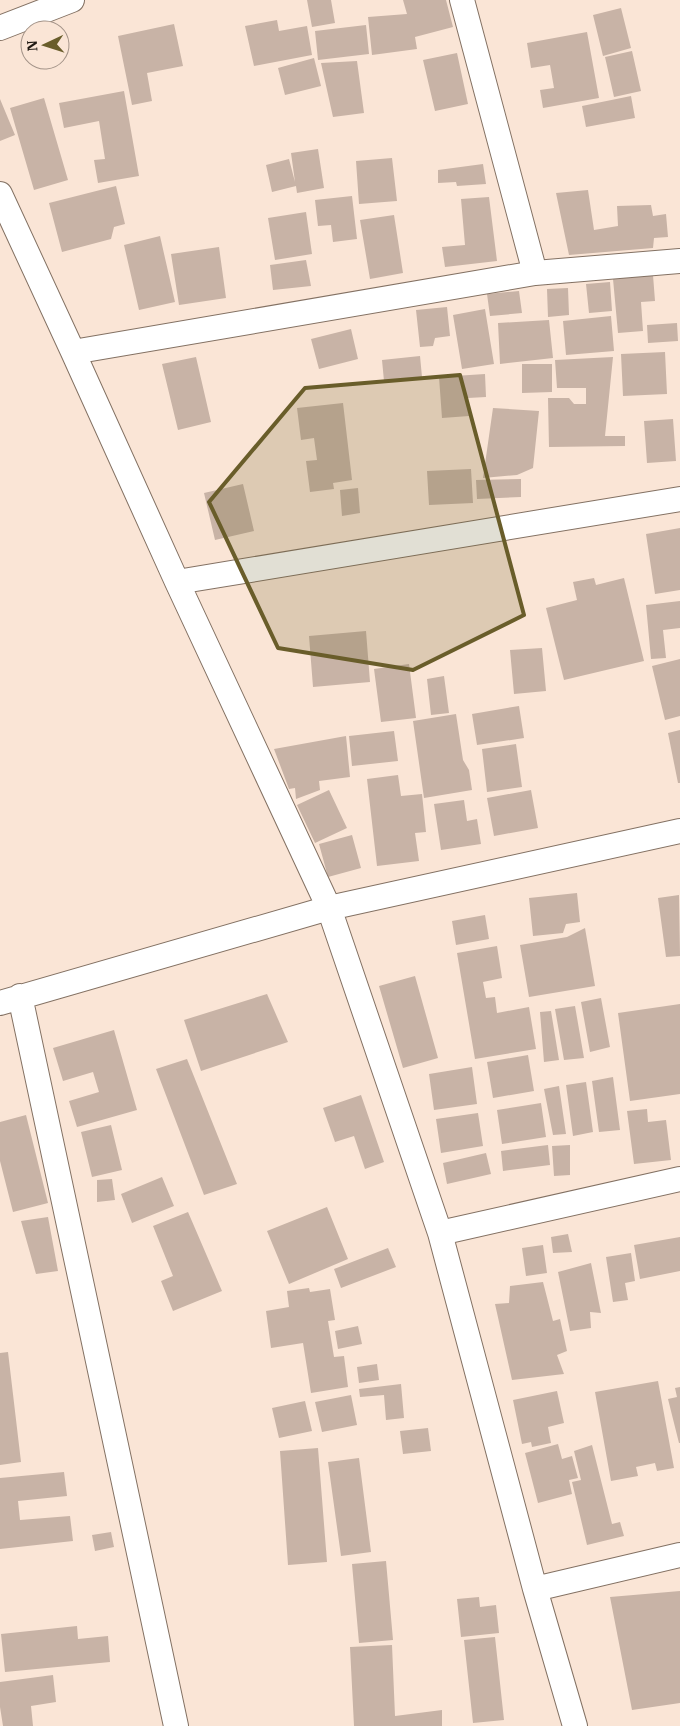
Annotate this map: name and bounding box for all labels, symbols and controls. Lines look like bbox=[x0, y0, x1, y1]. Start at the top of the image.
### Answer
north arrow bbox=[20, 20, 70, 70]
text: N bbox=[23, 40, 41, 52]

